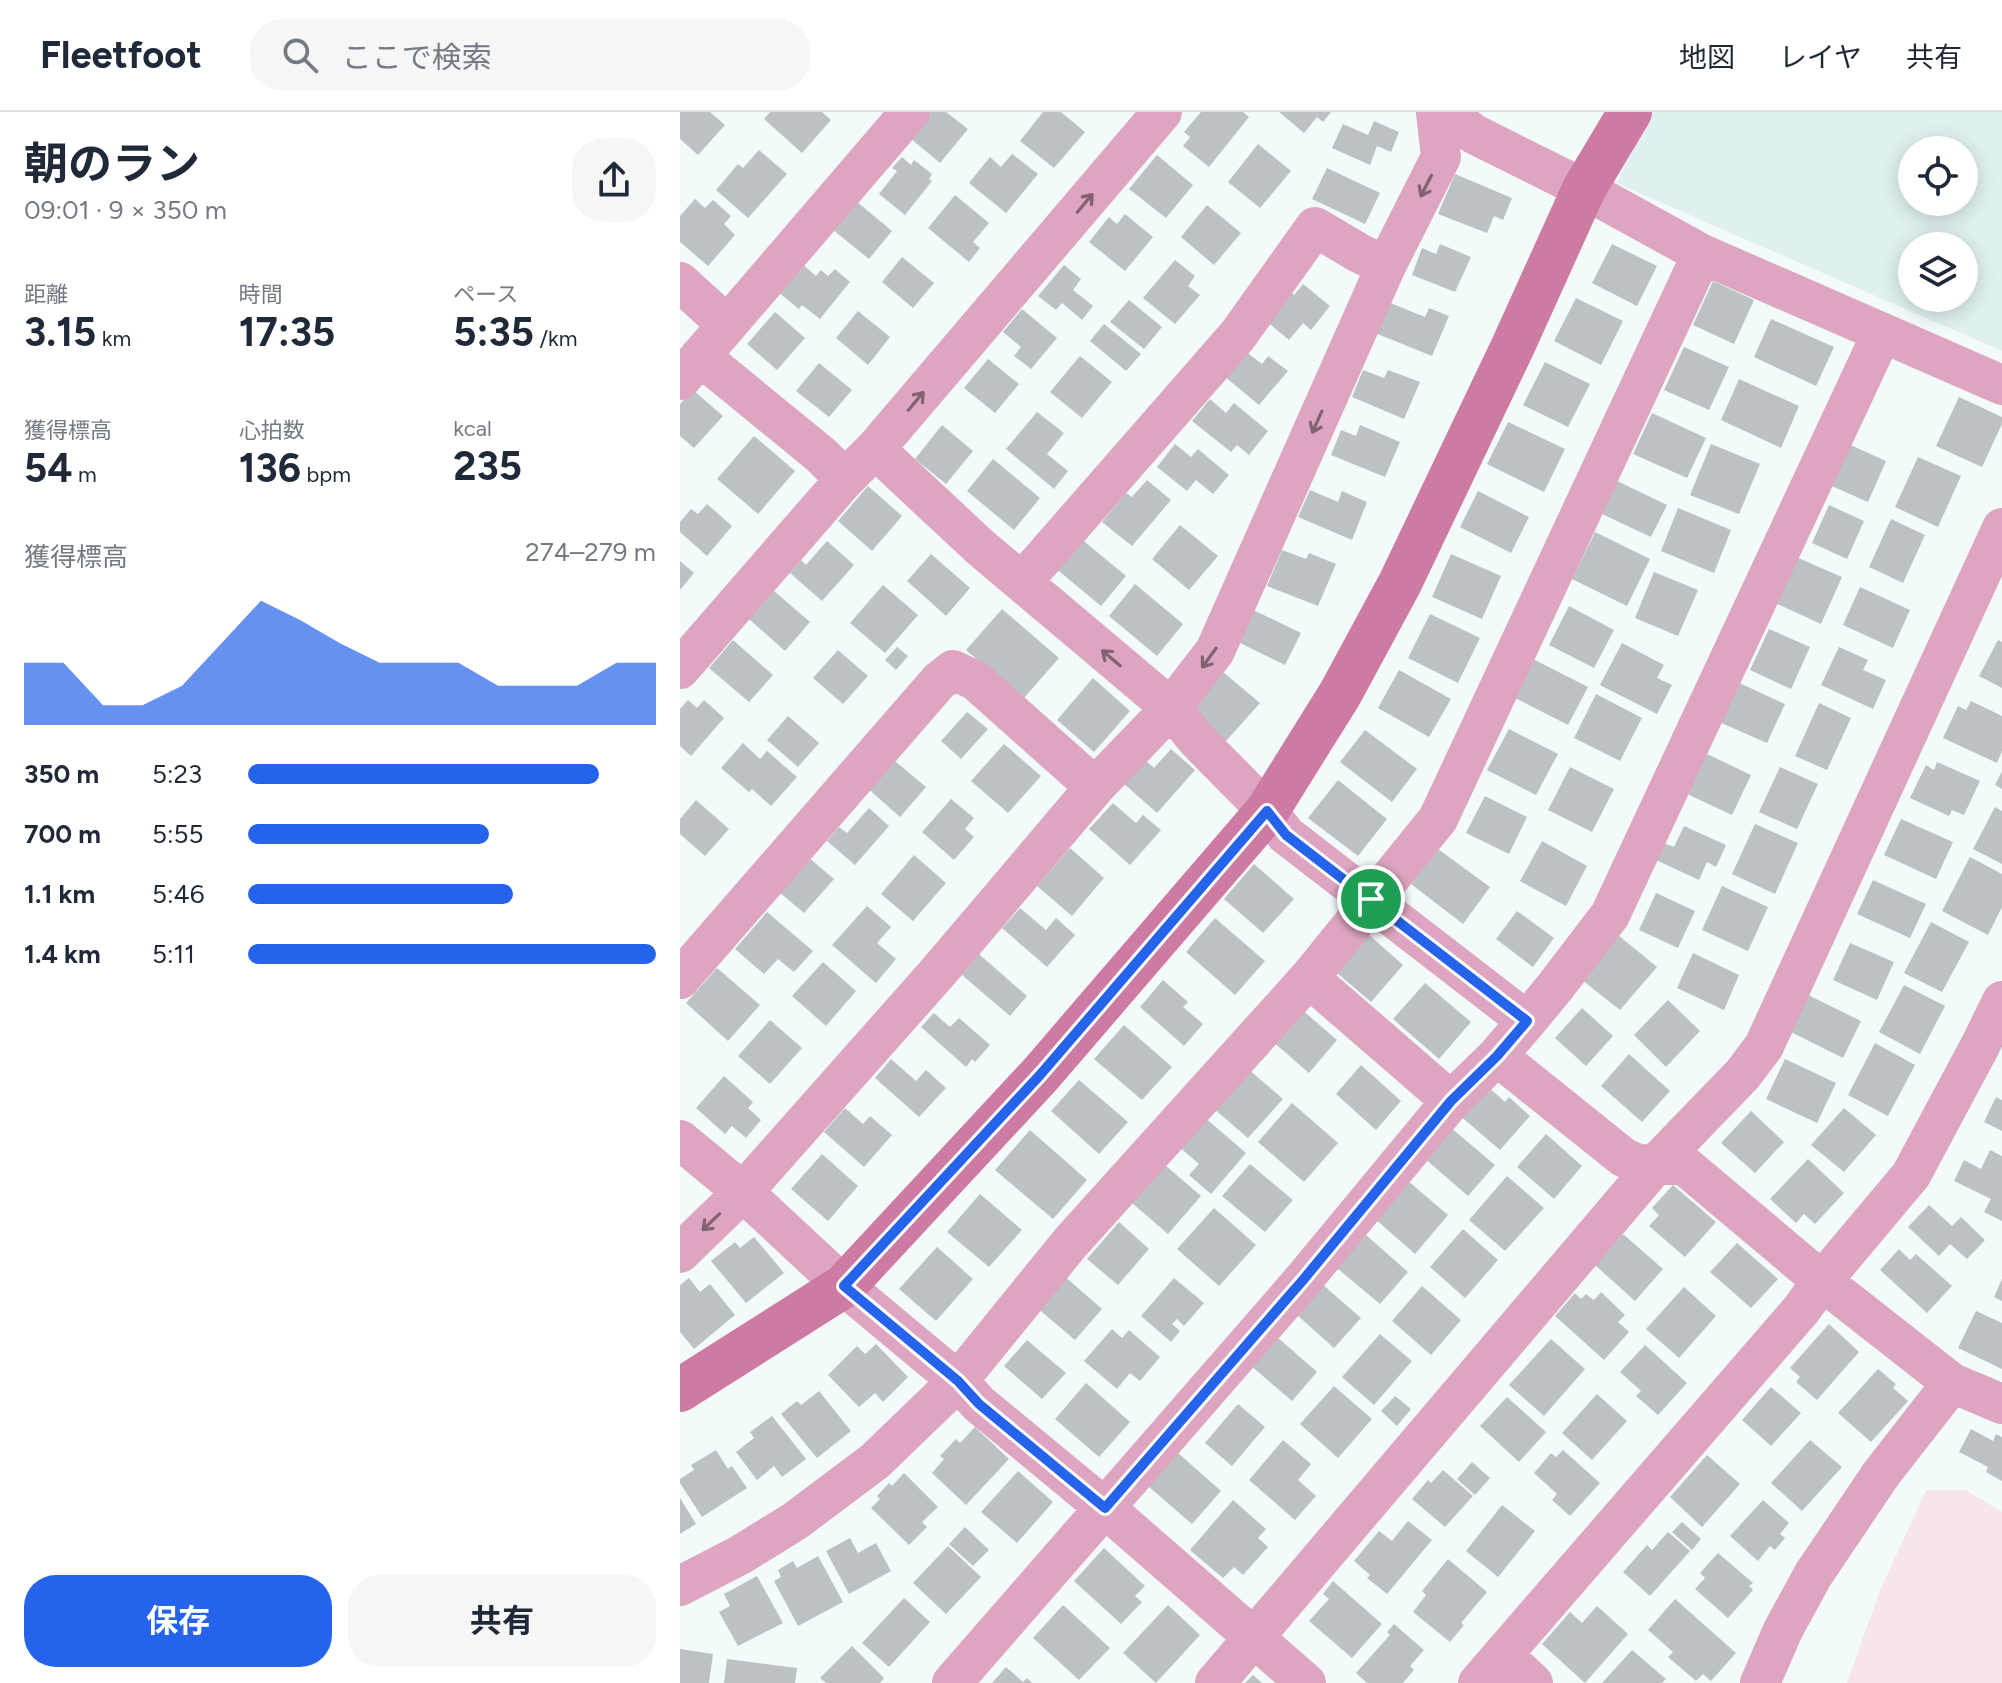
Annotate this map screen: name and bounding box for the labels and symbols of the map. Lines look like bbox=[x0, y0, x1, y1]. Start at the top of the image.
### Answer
one-way arrow bbox=[1418, 174, 1434, 198]
one-way arrow bbox=[1076, 193, 1094, 213]
one-way arrow bbox=[907, 391, 925, 411]
one-way arrow bbox=[1309, 410, 1324, 434]
one-way arrow bbox=[1201, 647, 1218, 668]
one-way arrow bbox=[1102, 649, 1122, 667]
pin bbox=[1337, 865, 1405, 933]
one-way arrow bbox=[701, 1213, 721, 1232]

